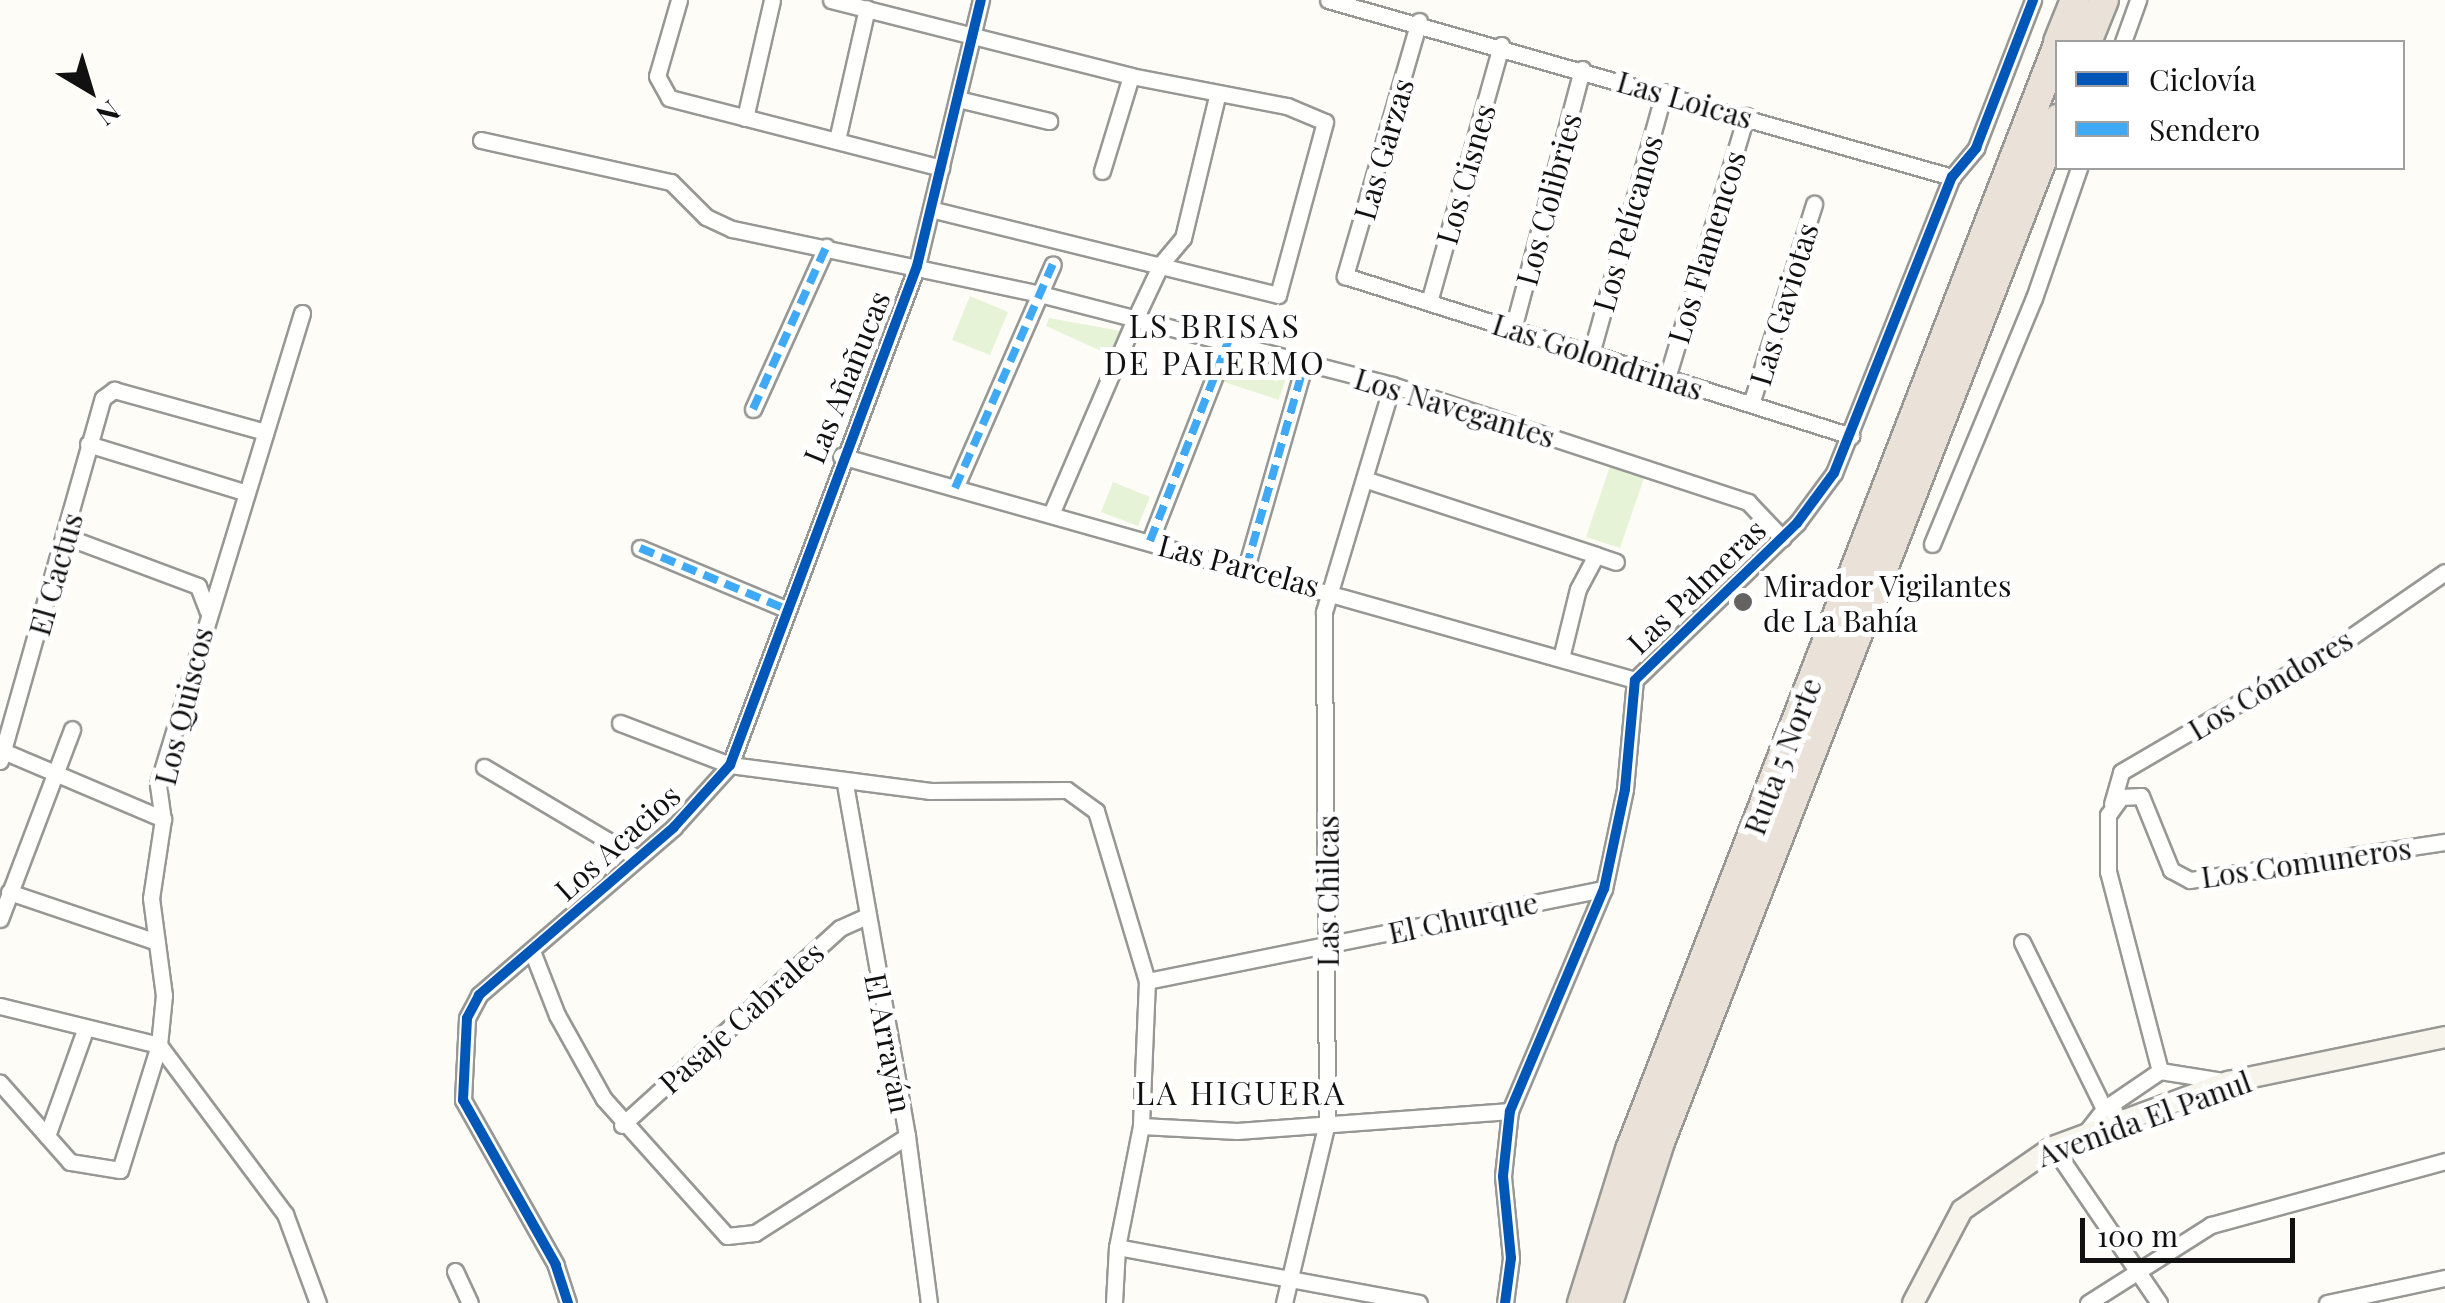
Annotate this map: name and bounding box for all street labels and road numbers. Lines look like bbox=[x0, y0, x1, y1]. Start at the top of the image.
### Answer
street label: Las Loicas bbox=[1613, 63, 1757, 135]
street label: Las Garzas bbox=[1346, 74, 1420, 224]
street label: Los Cisnes bbox=[1428, 100, 1502, 248]
street label: Los Colibries bbox=[1508, 109, 1588, 289]
street label: Los Pelícanos bbox=[1585, 131, 1669, 315]
street label: Los Flamencos bbox=[1660, 146, 1752, 348]
street label: Las Gaviotas bbox=[1741, 218, 1825, 390]
street label: Las Añañucas bbox=[795, 285, 897, 469]
street label: Las Golondrinas bbox=[1488, 305, 1708, 407]
street label: Los Navegantes bbox=[1351, 359, 1559, 455]
street label: El Cactus bbox=[20, 509, 90, 639]
street label: Las Palmeras bbox=[1620, 511, 1772, 661]
street label: Las Parcelas bbox=[1155, 526, 1323, 604]
street label: Los Cóndores bbox=[2181, 621, 2359, 747]
street label: Los Quiscos bbox=[146, 623, 220, 789]
street label: Ruta 5 Norte bbox=[1735, 672, 1829, 840]
street label: Los Acacios bbox=[547, 776, 687, 908]
street label: Las Chilcas bbox=[1309, 815, 1345, 967]
street label: Los Comuneros bbox=[2199, 829, 2413, 895]
street label: El Churque bbox=[1385, 884, 1541, 950]
street label: Pasaje Cabrales bbox=[651, 934, 831, 1100]
street label: El Arrayán bbox=[858, 970, 920, 1116]
street label: Avenida El Panul bbox=[2032, 1063, 2256, 1173]

